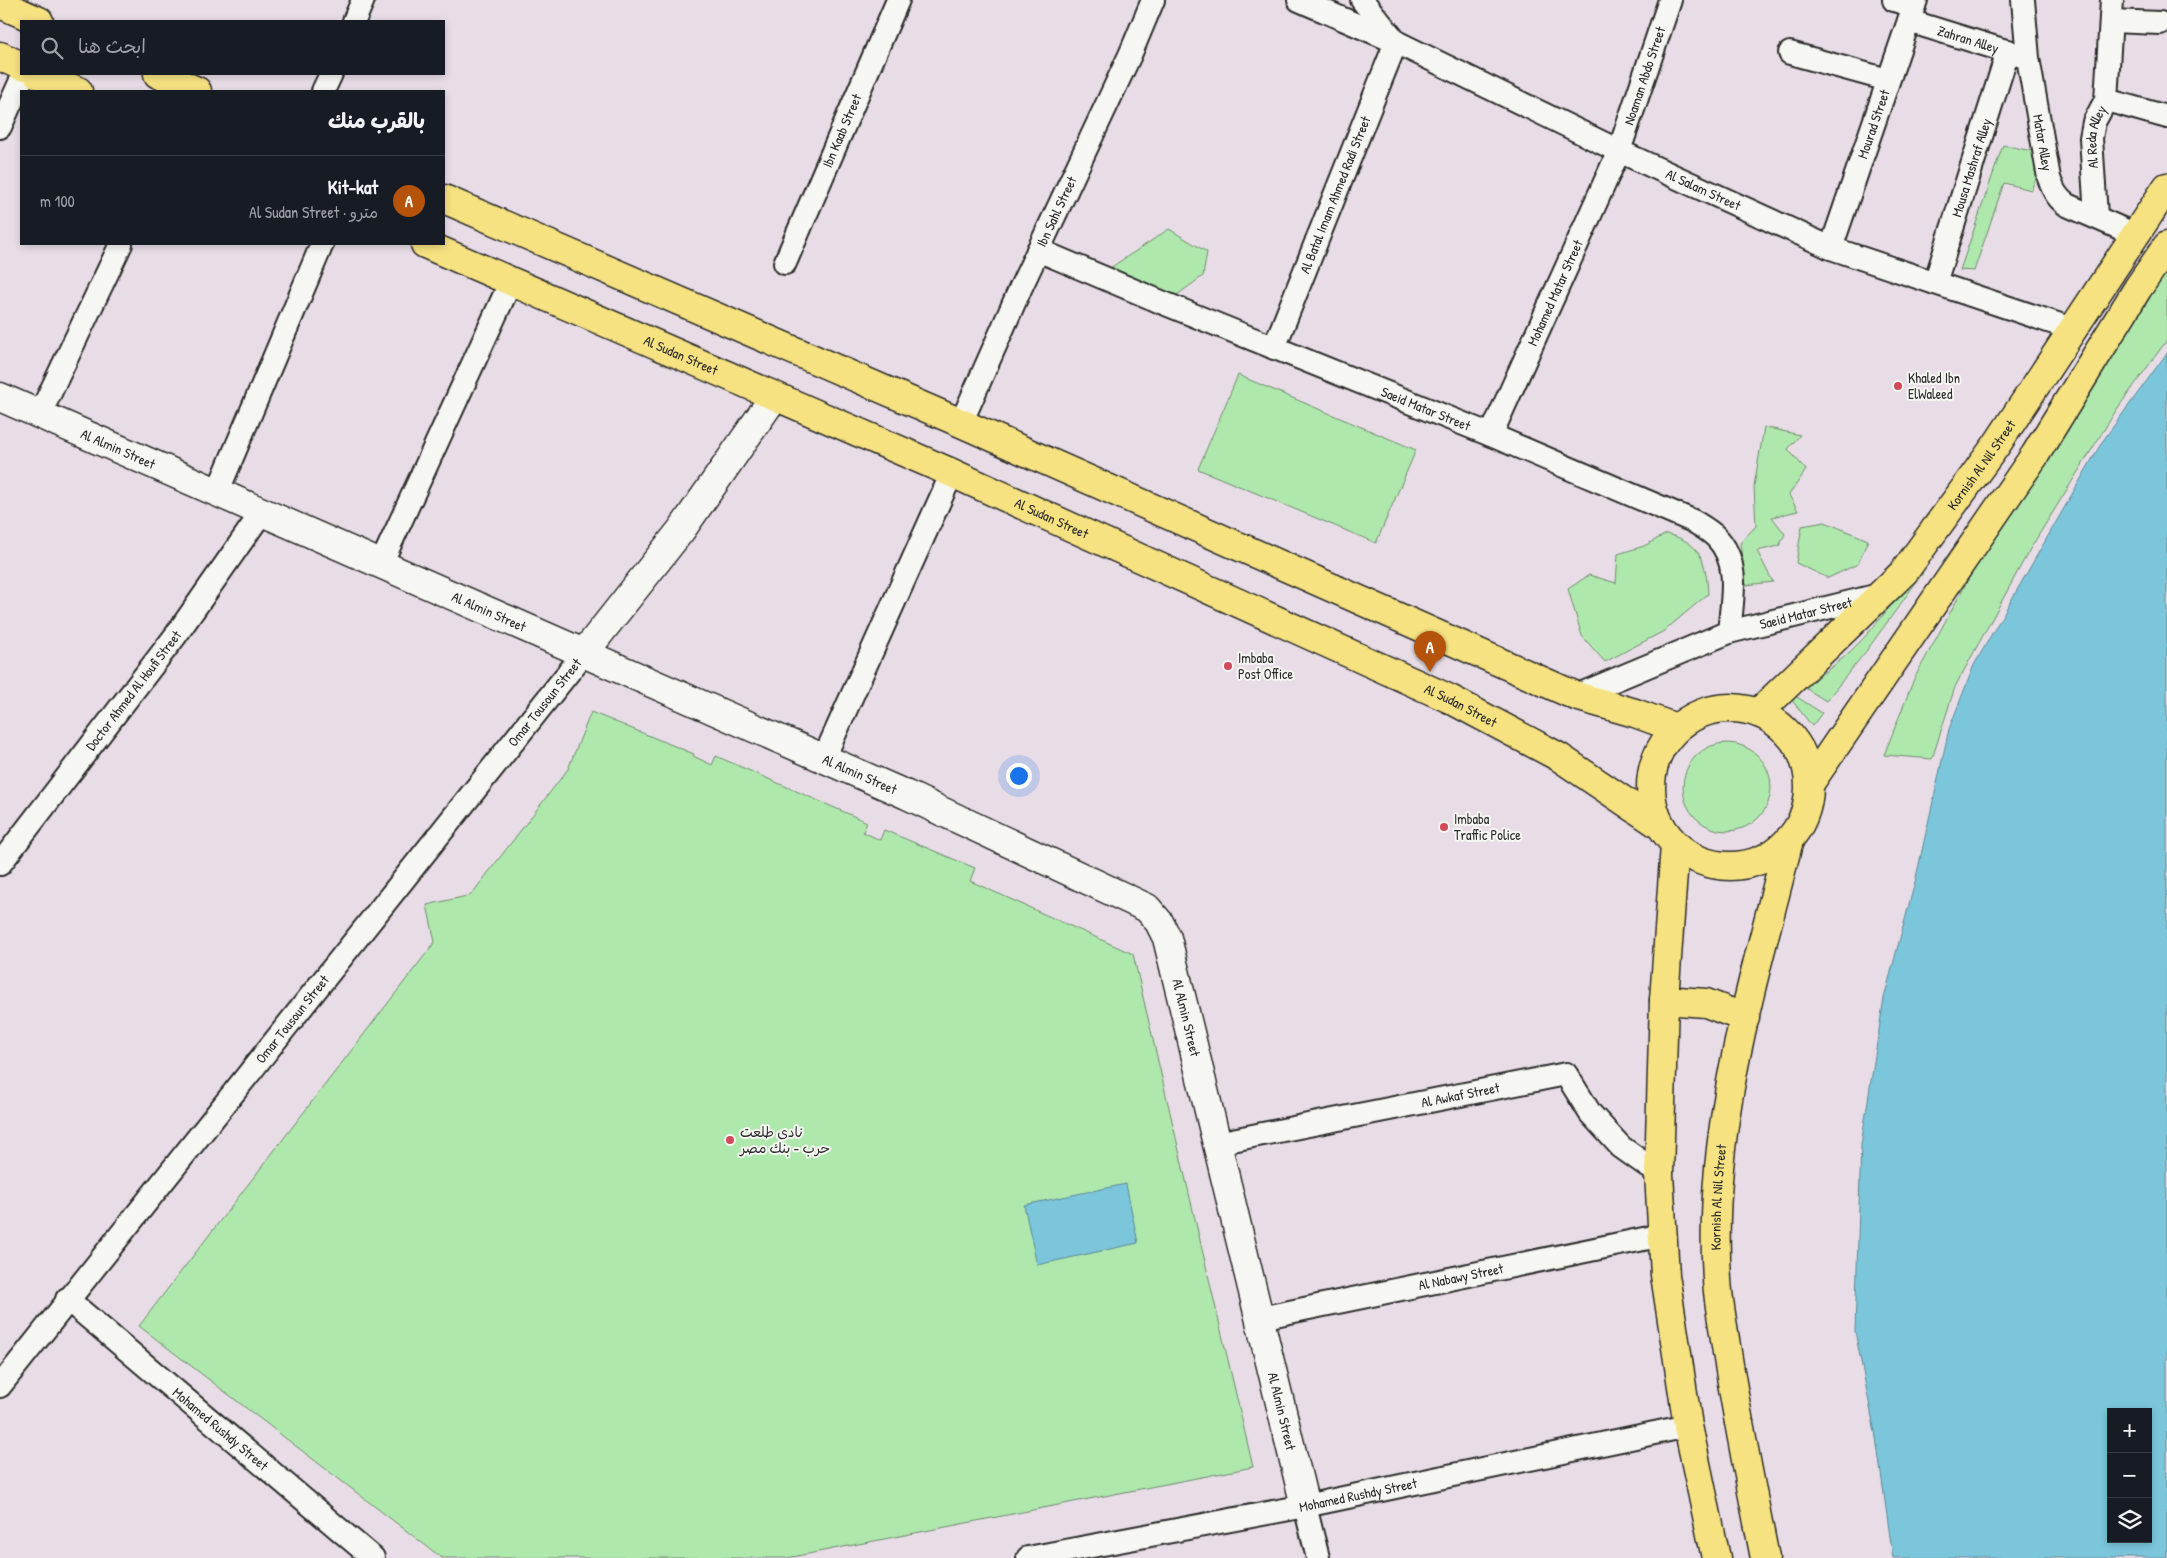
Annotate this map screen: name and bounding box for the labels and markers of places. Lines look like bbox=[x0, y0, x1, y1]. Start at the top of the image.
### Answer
place label: Khaled Ibn ElWaleed bbox=[1908, 368, 1960, 403]
marker: Khaled Ibn ElWaleed bbox=[1892, 380, 1904, 392]
pin: A bbox=[1414, 631, 1446, 672]
place label: Imbaba Post Office bbox=[1238, 648, 1294, 683]
marker: Imbaba Post Office bbox=[1222, 660, 1234, 672]
place label: Imbaba Traffic Police bbox=[1454, 809, 1521, 844]
marker: Imbaba Traffic Police bbox=[1438, 821, 1450, 833]
place label: نادى طلعت حرب - بنك مصر bbox=[739, 1122, 830, 1157]
marker: نادى طلعت حرب - بنك مصر bbox=[724, 1134, 736, 1146]

